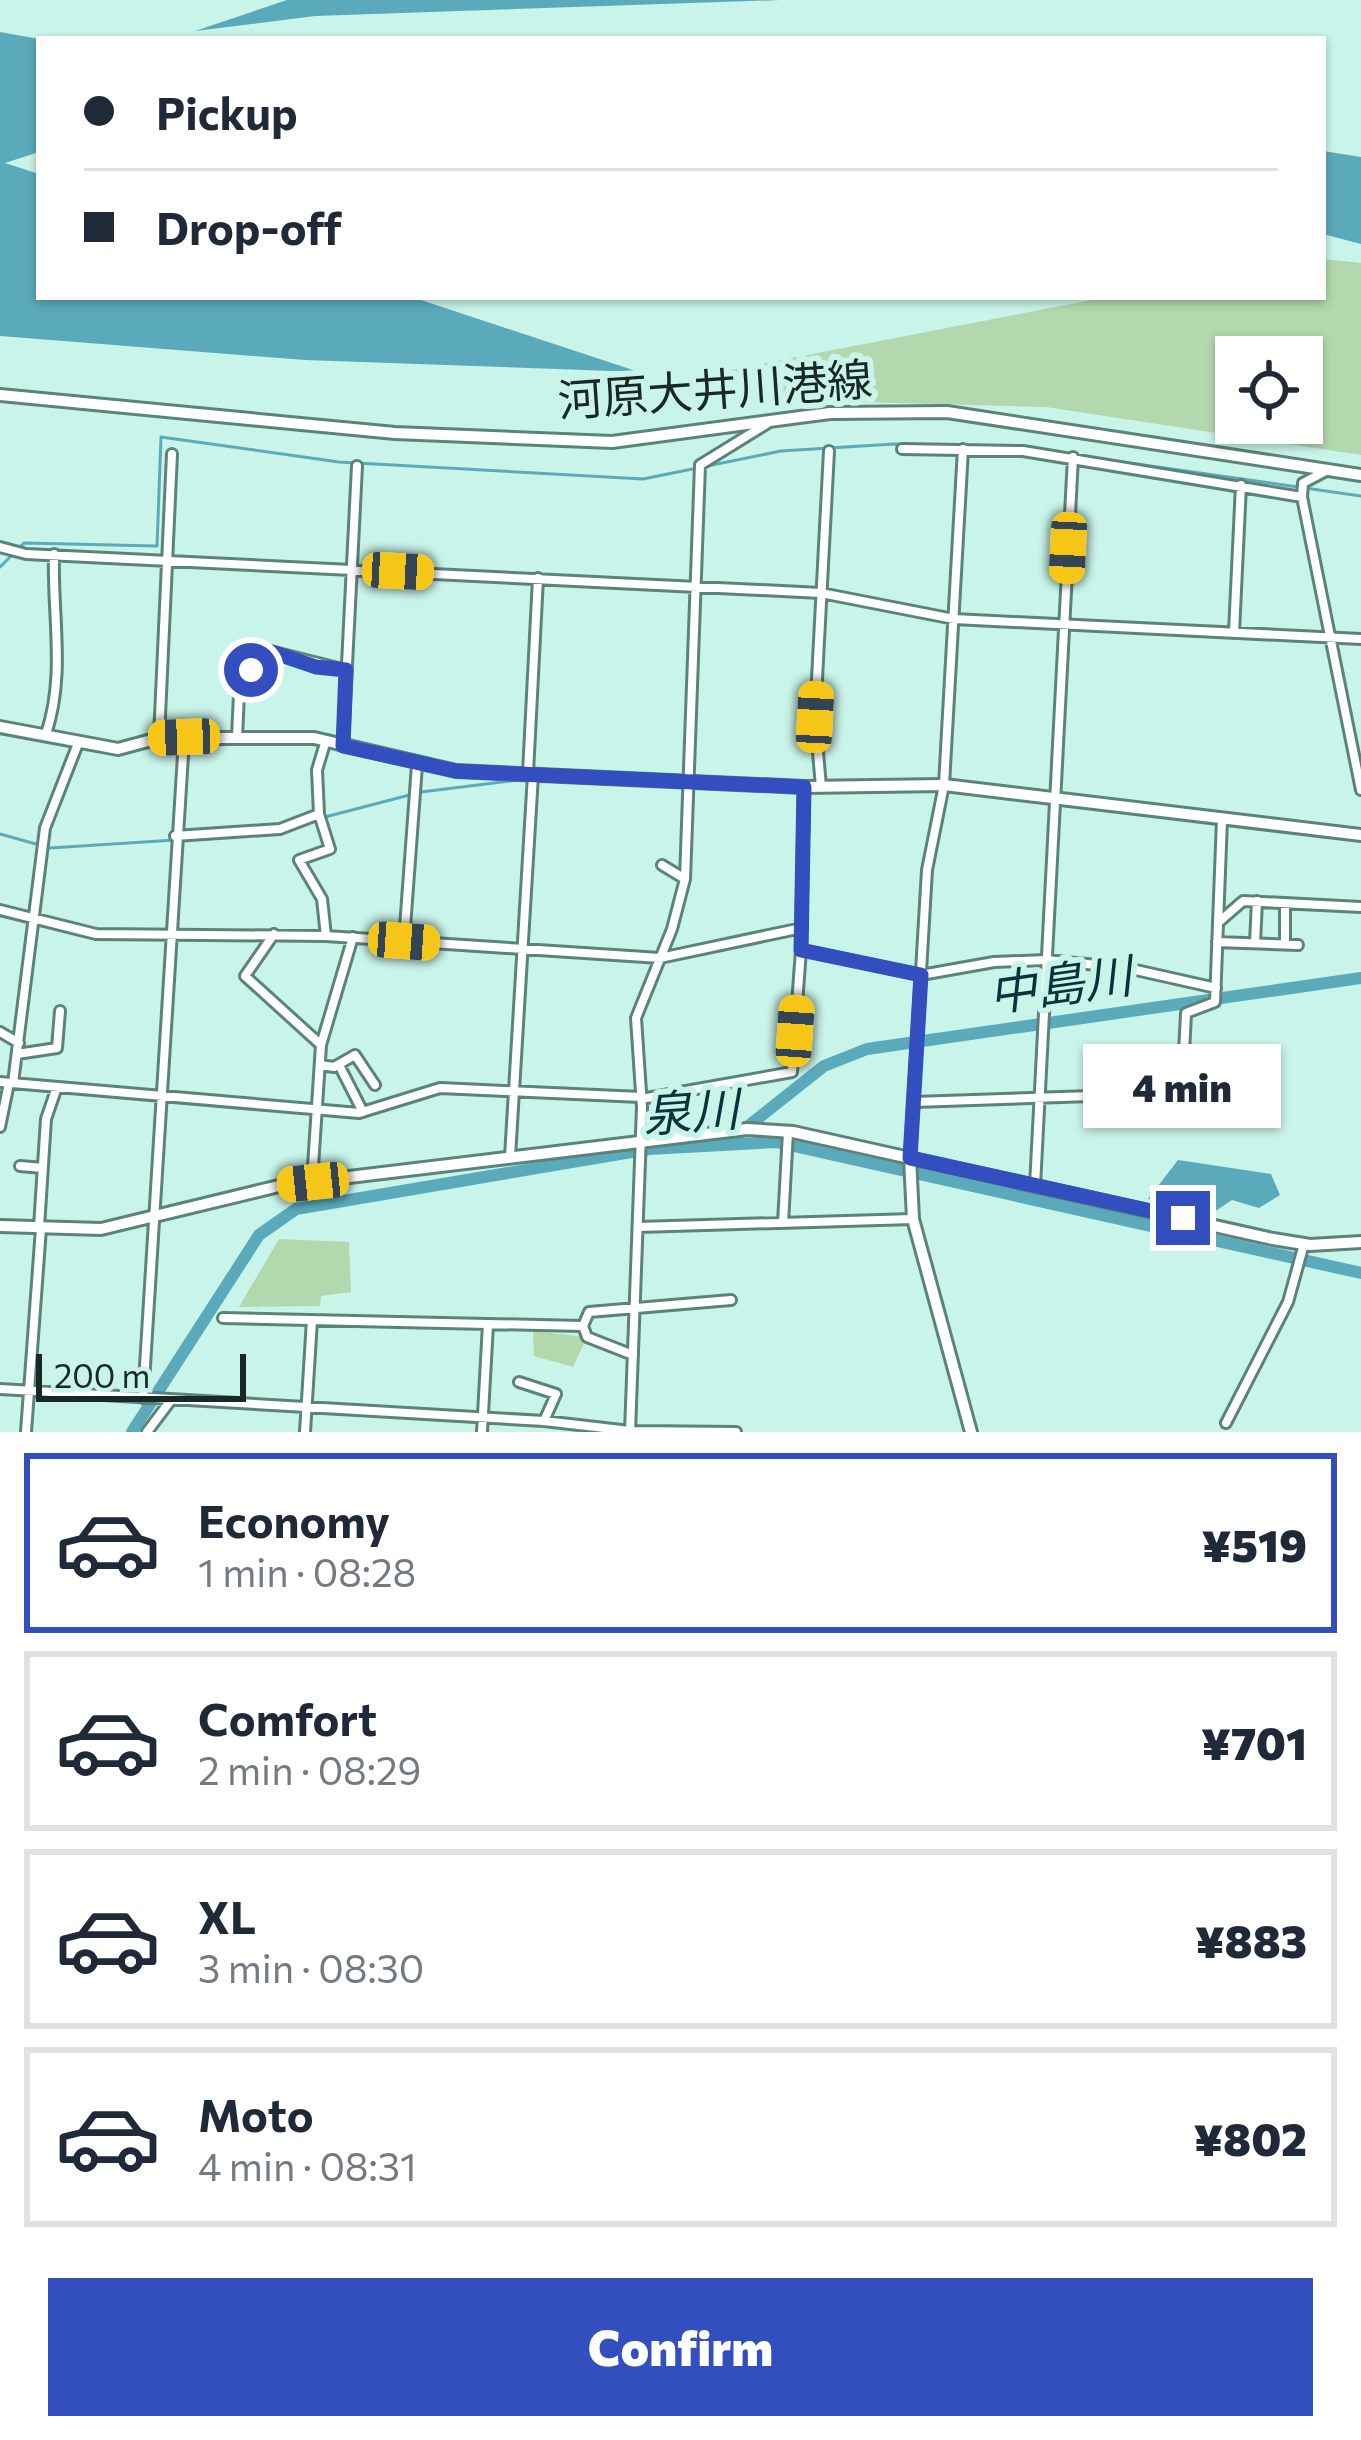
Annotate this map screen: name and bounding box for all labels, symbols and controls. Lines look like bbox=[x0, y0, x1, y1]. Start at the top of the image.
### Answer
text: Pickup bbox=[156, 84, 298, 139]
text: Drop-off bbox=[156, 199, 342, 254]
map controls bbox=[1215, 336, 1323, 444]
button: locate bbox=[1215, 336, 1323, 444]
street label: 河原大井川港線 bbox=[556, 349, 874, 426]
car bbox=[1048, 511, 1088, 585]
car bbox=[361, 551, 435, 591]
route start bbox=[224, 643, 278, 697]
car bbox=[795, 680, 835, 754]
car bbox=[147, 718, 221, 756]
car bbox=[367, 921, 441, 961]
water label: 中島川 bbox=[984, 943, 1140, 1022]
car bbox=[775, 994, 815, 1068]
callout: 4 min bbox=[1084, 1044, 1282, 1128]
text: 4 min bbox=[1132, 1062, 1232, 1110]
water label: 泉川 bbox=[641, 1076, 746, 1142]
car bbox=[275, 1160, 351, 1204]
route end bbox=[1156, 1191, 1210, 1245]
scale bar bbox=[36, 1348, 246, 1401]
text: 200 m bbox=[54, 1354, 150, 1395]
icon: car bbox=[54, 1489, 162, 1597]
text: Economy bbox=[198, 1492, 390, 1547]
text: ¥519 bbox=[1202, 1516, 1307, 1571]
text: 1 min · 08:28 bbox=[198, 1547, 416, 1595]
icon: car bbox=[54, 1687, 162, 1795]
text: Comfort bbox=[198, 1690, 377, 1745]
text: ¥701 bbox=[1201, 1714, 1307, 1769]
text: 2 min · 08:29 bbox=[198, 1745, 421, 1793]
icon: car bbox=[54, 1885, 162, 1993]
text: XL bbox=[198, 1888, 256, 1943]
text: ¥883 bbox=[1195, 1912, 1307, 1967]
text: 3 min · 08:30 bbox=[198, 1943, 424, 1991]
icon: car bbox=[54, 2083, 162, 2191]
text: Moto bbox=[198, 2086, 314, 2141]
text: ¥802 bbox=[1194, 2110, 1307, 2165]
text: 4 min · 08:31 bbox=[198, 2141, 417, 2189]
button: Confirm bbox=[48, 2278, 1313, 2416]

